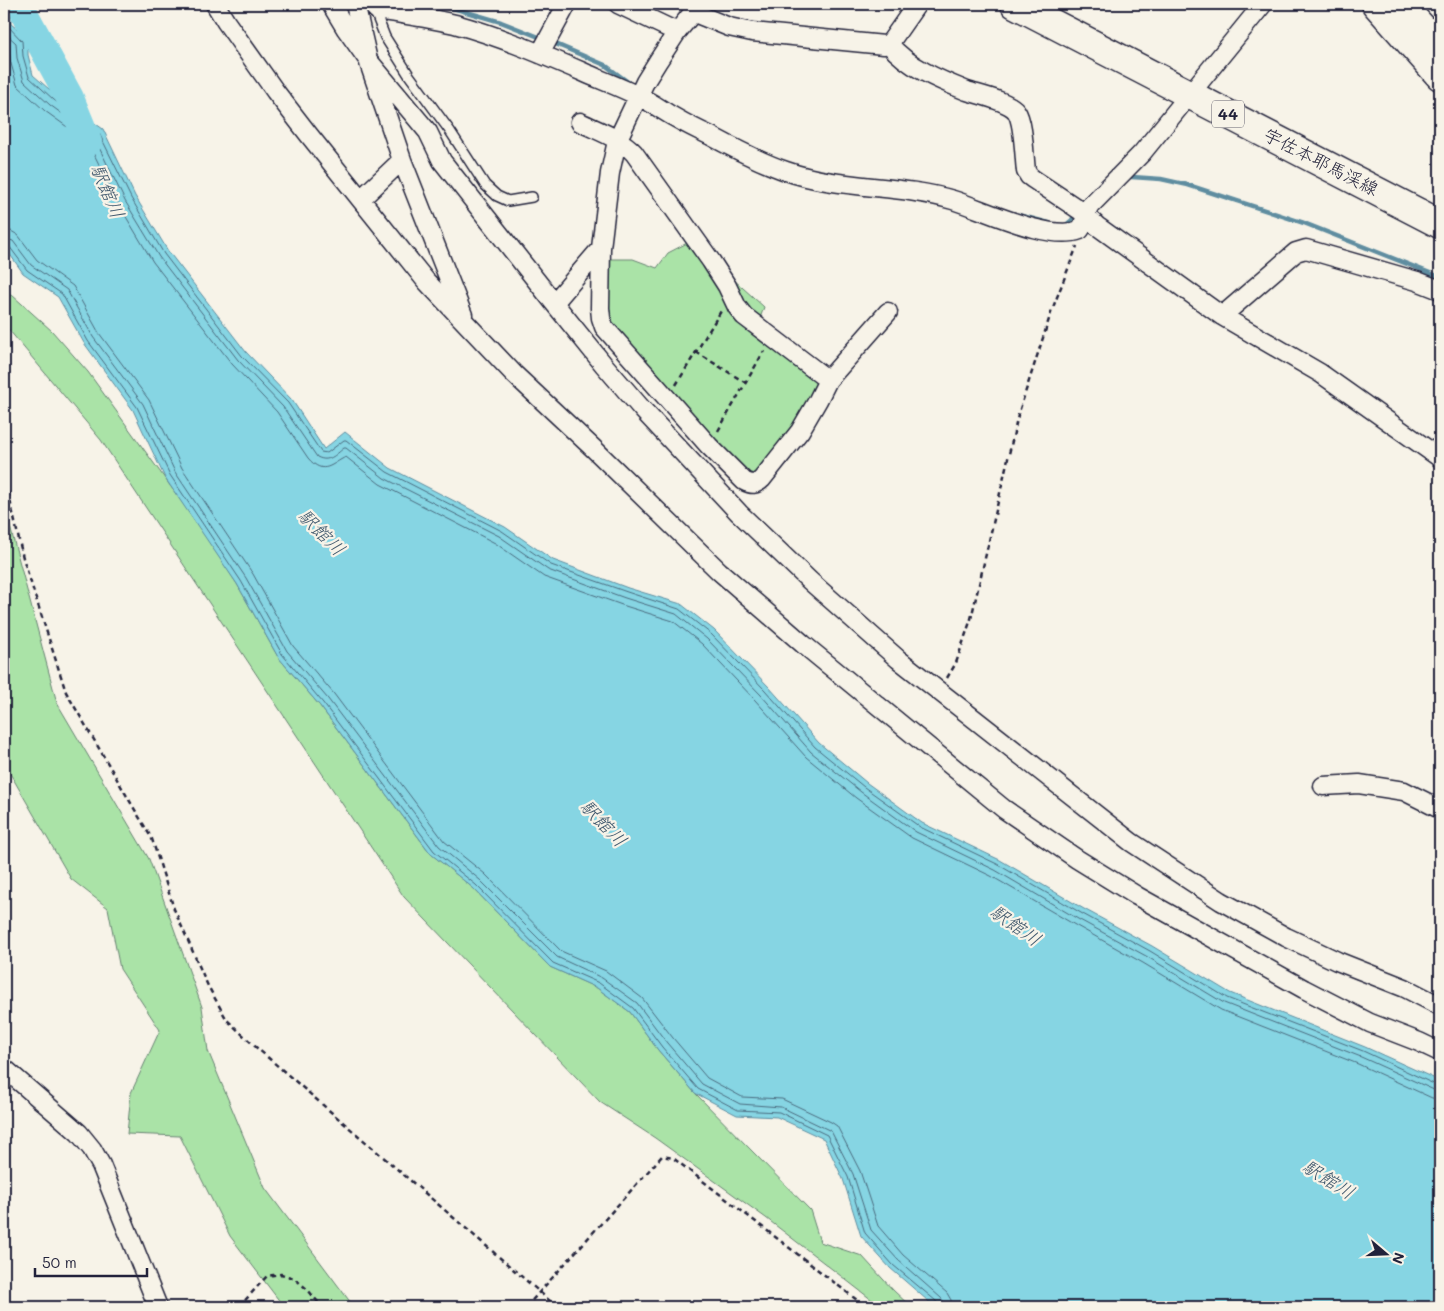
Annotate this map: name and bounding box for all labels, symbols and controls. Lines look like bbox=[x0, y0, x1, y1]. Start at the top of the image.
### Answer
road number: 44 bbox=[1212, 100, 1244, 128]
street label: 宇佐本耶馬渓線 bbox=[1260, 122, 1383, 200]
water label: 駅館川 bbox=[86, 160, 131, 222]
water label: 駅館川 bbox=[293, 503, 351, 561]
water label: 駅館川 bbox=[576, 793, 633, 852]
water label: 駅館川 bbox=[986, 898, 1047, 951]
water label: 駅館川 bbox=[1298, 1153, 1360, 1204]
north arrow bbox=[1362, 1228, 1412, 1278]
scale bar bbox=[35, 1246, 148, 1278]
text: N bbox=[1388, 1250, 1409, 1267]
text: 50 m bbox=[42, 1252, 77, 1272]

